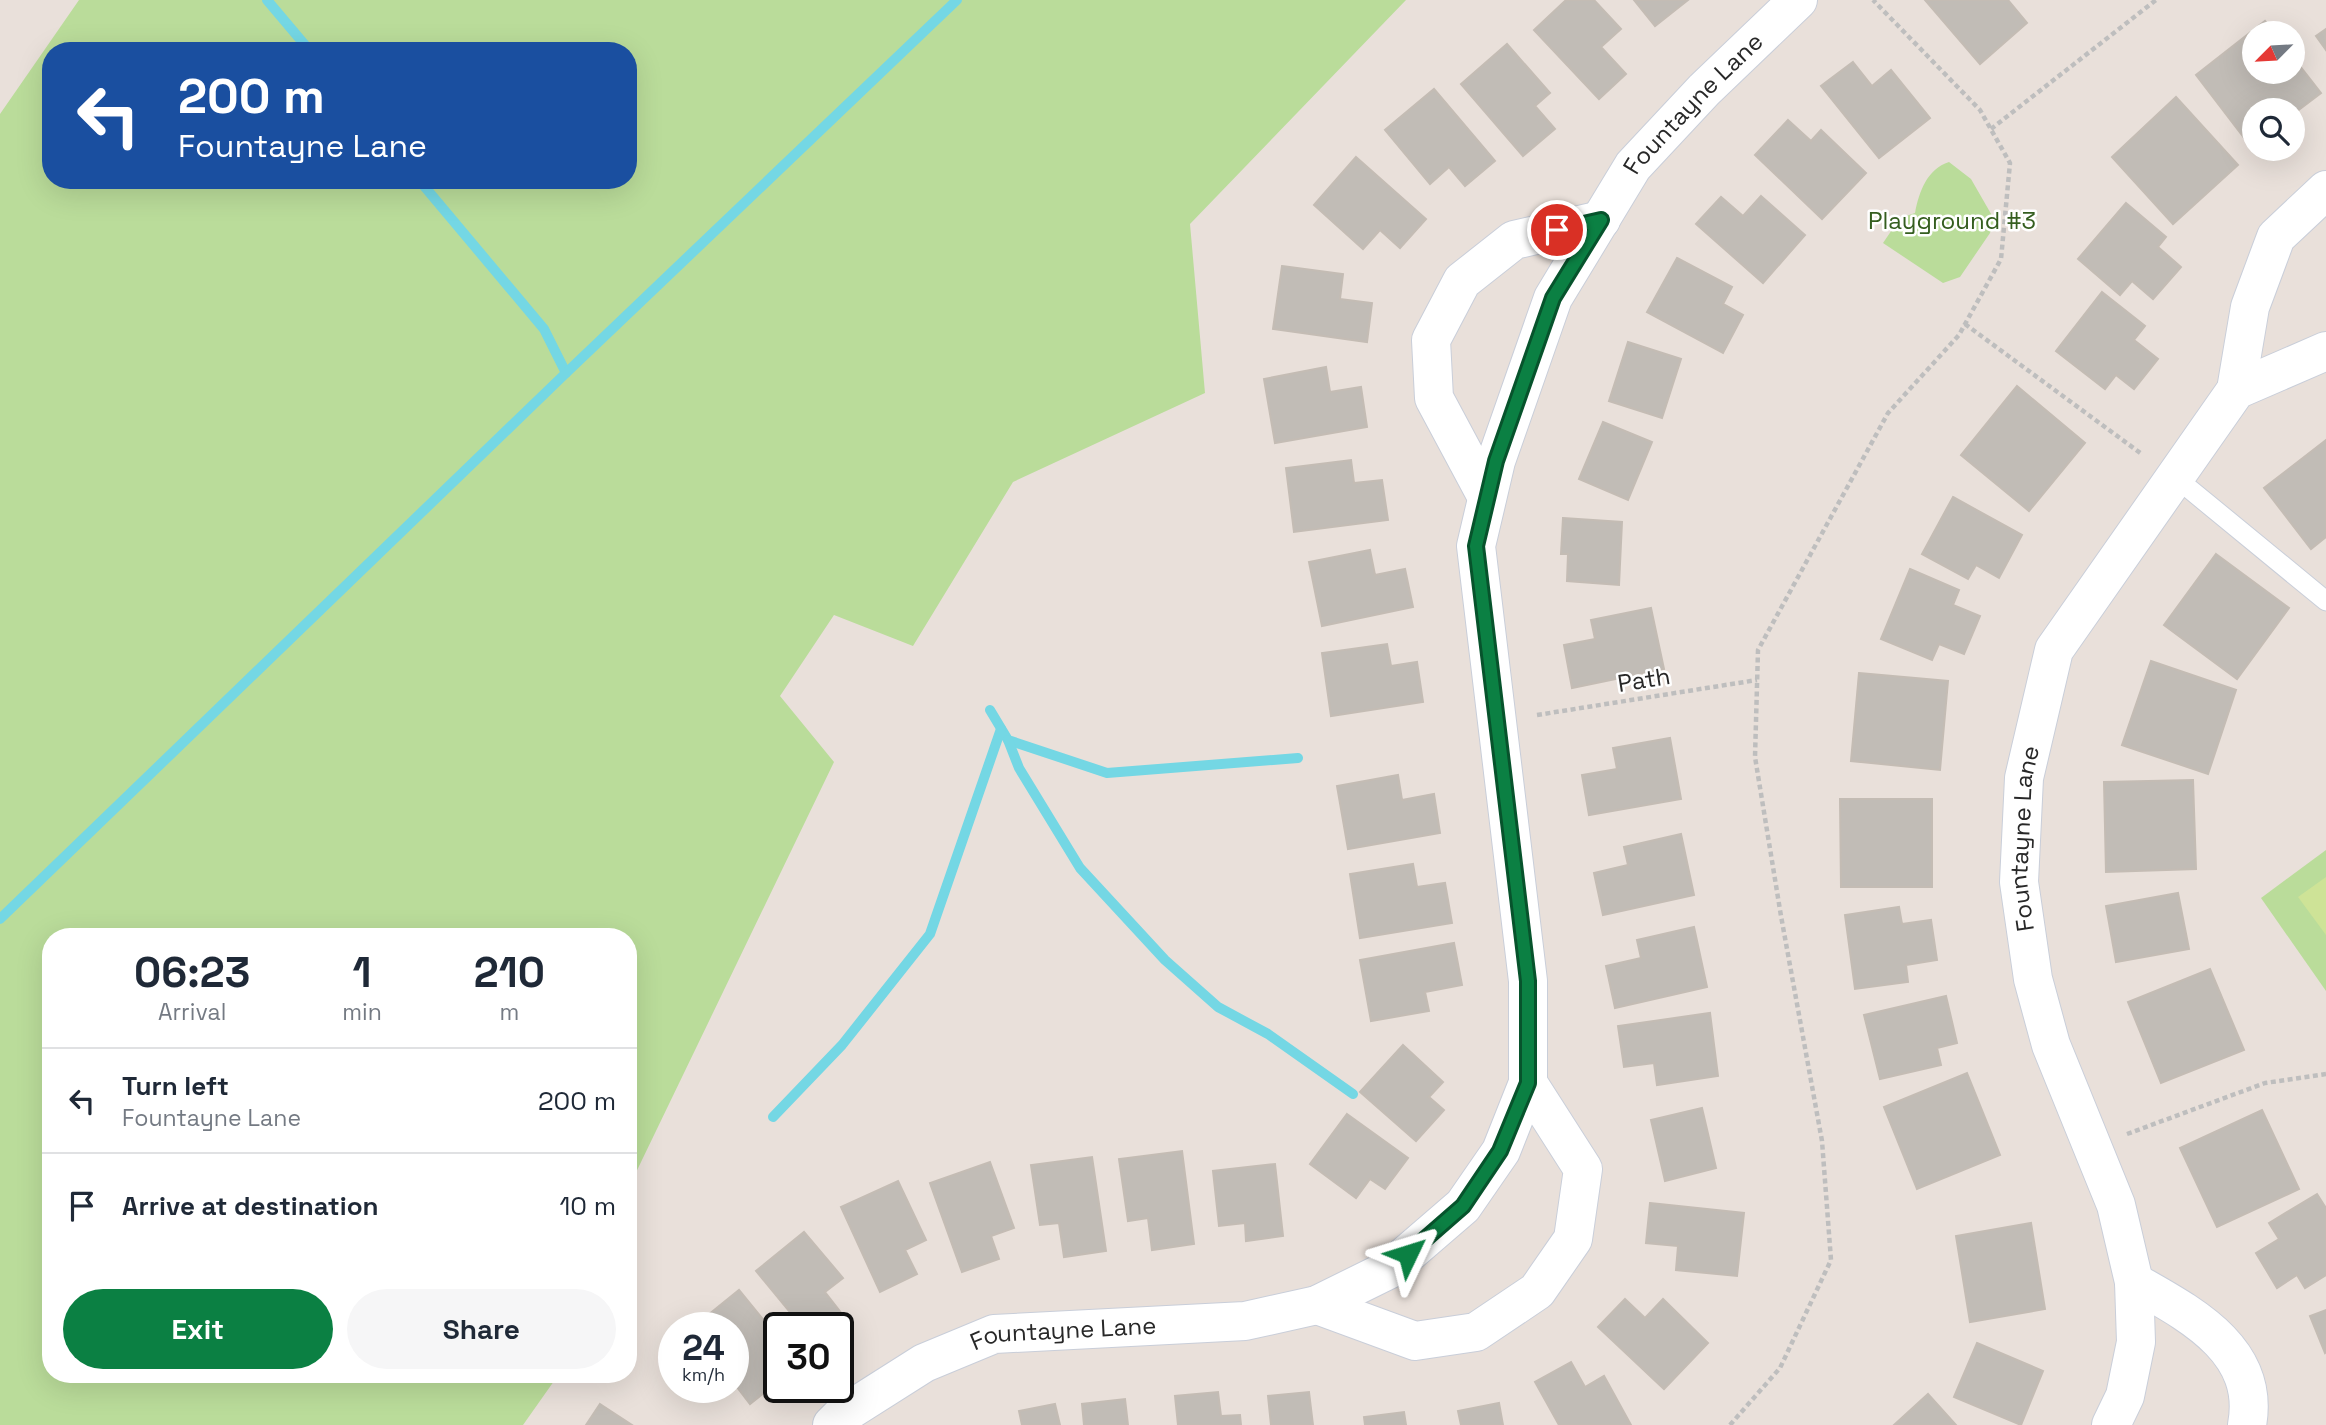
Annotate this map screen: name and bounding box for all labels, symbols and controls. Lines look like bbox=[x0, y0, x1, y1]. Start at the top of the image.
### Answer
north arrow bbox=[2242, 21, 2305, 84]
map controls bbox=[2242, 21, 2305, 161]
street label: Fountayne Lane bbox=[1616, 26, 1769, 180]
text: 200 m bbox=[178, 65, 325, 127]
icon: left bbox=[63, 70, 154, 161]
button: search bbox=[2242, 98, 2305, 161]
text: Fountayne Lane bbox=[178, 126, 427, 166]
pin bbox=[1527, 200, 1587, 260]
park label: Playground #3 bbox=[1868, 205, 2036, 236]
icon: arrive bbox=[1538, 211, 1576, 249]
street label: Path bbox=[1615, 660, 1672, 699]
street label: Fountayne Lane bbox=[2002, 742, 2046, 934]
text: 06:23 bbox=[134, 946, 250, 999]
text: 1 bbox=[353, 946, 372, 999]
text: 210 bbox=[474, 946, 545, 999]
text: Arrival bbox=[158, 997, 226, 1027]
text: min bbox=[342, 997, 382, 1027]
text: m bbox=[499, 997, 519, 1027]
text: Turn left bbox=[122, 1069, 229, 1103]
icon: left bbox=[63, 1082, 101, 1120]
text: 200 m bbox=[538, 1084, 616, 1118]
text: Fountayne Lane bbox=[122, 1103, 301, 1133]
icon: arrive bbox=[63, 1187, 101, 1225]
text: Arrive at destination bbox=[122, 1189, 379, 1223]
text: 10 m bbox=[559, 1189, 616, 1223]
position arrow bbox=[1371, 1217, 1445, 1291]
button: Exit bbox=[63, 1289, 333, 1369]
button: Share bbox=[347, 1289, 616, 1369]
street label: Fountayne Lane bbox=[965, 1310, 1157, 1357]
speed limit sign: 30 bbox=[763, 1312, 854, 1403]
text: 24 bbox=[682, 1326, 725, 1370]
text: km/h bbox=[682, 1363, 725, 1386]

